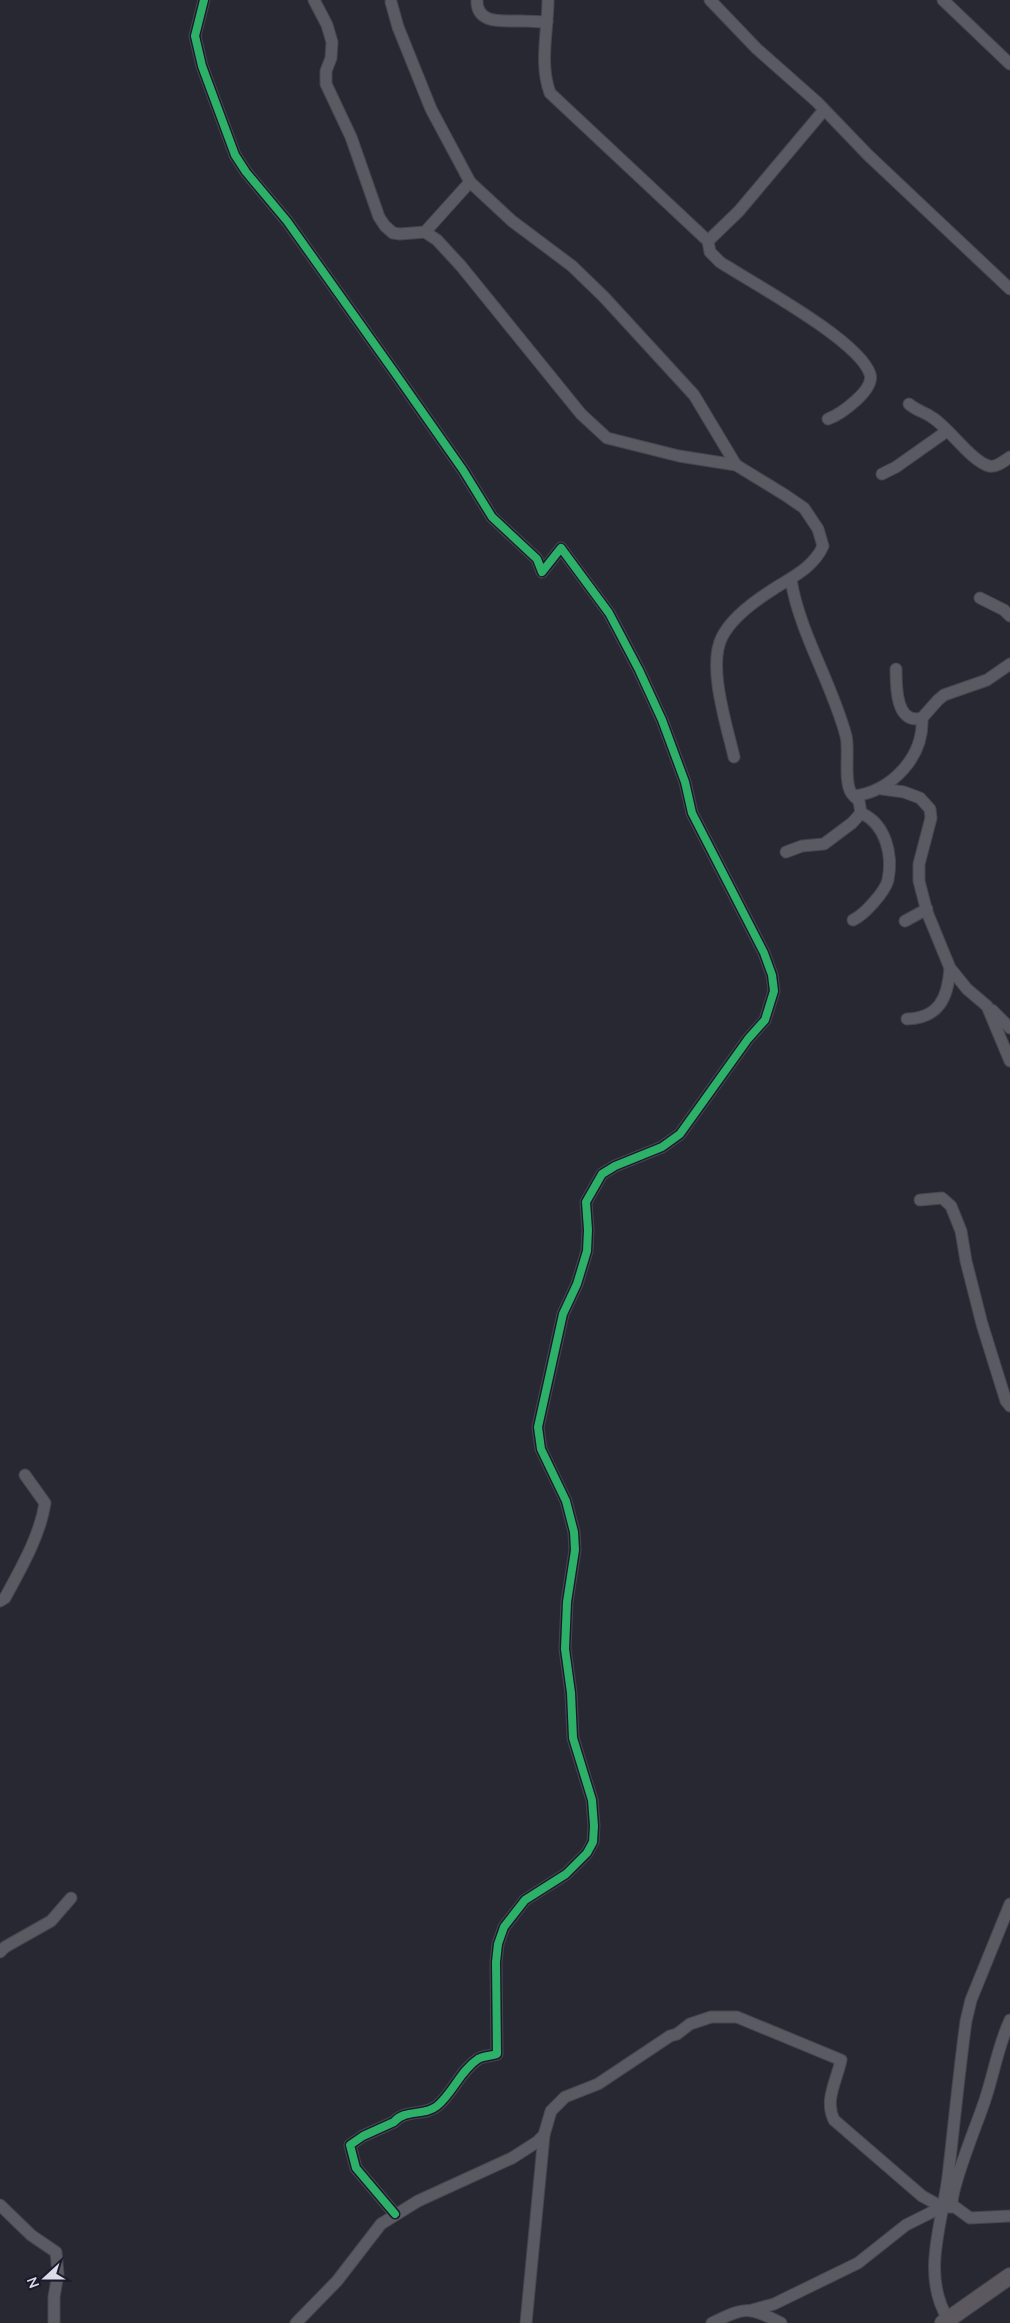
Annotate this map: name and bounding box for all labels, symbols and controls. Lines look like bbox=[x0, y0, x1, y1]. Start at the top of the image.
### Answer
north arrow bbox=[20, 2253, 70, 2303]
text: N bbox=[23, 2274, 43, 2291]

